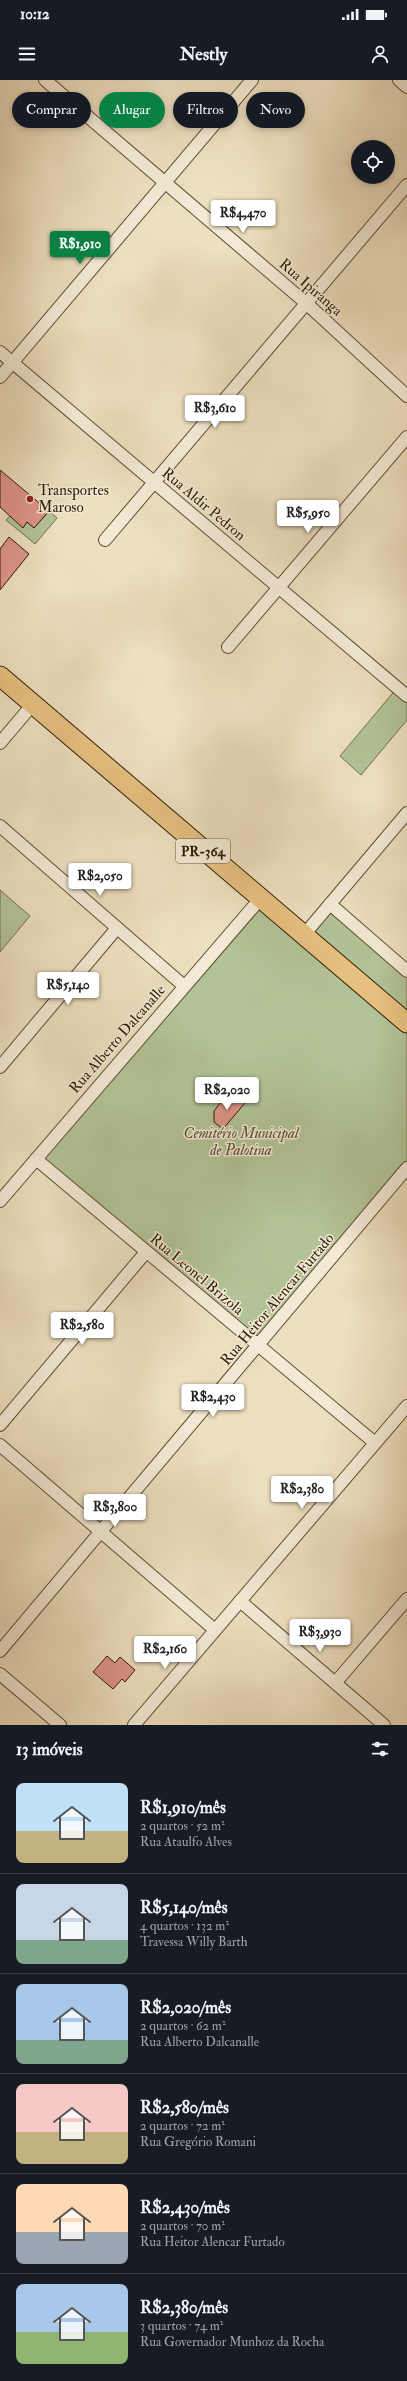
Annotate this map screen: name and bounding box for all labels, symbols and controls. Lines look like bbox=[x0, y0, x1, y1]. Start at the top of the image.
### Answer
text: 10:12 bbox=[20, 5, 50, 24]
icon: menu bbox=[16, 43, 38, 65]
text: Nestly bbox=[180, 43, 227, 66]
icon: person bbox=[369, 43, 391, 65]
chip: Comprar bbox=[12, 92, 91, 128]
chip: Alugar bbox=[99, 92, 165, 128]
chip: Filtros bbox=[173, 92, 238, 128]
chip: Novo bbox=[246, 92, 305, 128]
map controls bbox=[351, 140, 395, 184]
button: locate bbox=[351, 140, 395, 184]
pin: R$4,470 bbox=[206, 200, 280, 234]
text: R$4,470 bbox=[220, 205, 266, 221]
pin: R$1,910 bbox=[43, 231, 117, 265]
text: R$1,910 bbox=[59, 236, 101, 252]
street label: Rua Ipiranga bbox=[274, 255, 347, 321]
pin: R$3,610 bbox=[178, 395, 252, 429]
text: R$3,610 bbox=[194, 400, 236, 416]
street label: Rua Aldir Pedron bbox=[158, 464, 250, 545]
place label: Transportes Maroso bbox=[38, 481, 109, 517]
marker: Transportes Maroso bbox=[25, 494, 35, 504]
pin: R$5,950 bbox=[271, 500, 345, 534]
text: R$5,950 bbox=[286, 505, 330, 521]
road number: PR-364 bbox=[176, 839, 230, 863]
pin: R$2,050 bbox=[63, 863, 137, 897]
text: R$2,050 bbox=[77, 868, 123, 884]
pin: R$5,140 bbox=[31, 972, 105, 1006]
text: R$5,140 bbox=[46, 977, 90, 993]
street label: Rua Alberto Dalcanalle bbox=[65, 981, 170, 1097]
pin: R$2,020 bbox=[190, 1077, 264, 1111]
text: R$2,020 bbox=[204, 1082, 250, 1098]
park label: Cemitério Municipal de Palotina bbox=[184, 1124, 300, 1160]
street label: Rua Heitor Alencar Furtado bbox=[216, 1229, 338, 1369]
street label: Rua Leonel Brizola bbox=[146, 1230, 248, 1320]
pin: R$2,580 bbox=[45, 1312, 119, 1346]
text: R$2,580 bbox=[60, 1317, 104, 1333]
pin: R$2,430 bbox=[176, 1384, 250, 1418]
text: R$2,430 bbox=[190, 1389, 236, 1405]
pin: R$2,380 bbox=[265, 1476, 339, 1510]
text: R$2,380 bbox=[280, 1481, 324, 1497]
pin: R$3,800 bbox=[78, 1494, 152, 1528]
text: R$3,800 bbox=[93, 1499, 137, 1515]
pin: R$3,930 bbox=[283, 1619, 357, 1653]
text: R$3,930 bbox=[298, 1624, 342, 1640]
pin: R$2,160 bbox=[128, 1636, 202, 1670]
text: R$2,160 bbox=[143, 1641, 187, 1657]
icon: filters bbox=[369, 1738, 391, 1760]
text: 13 imóveis bbox=[16, 1739, 83, 1760]
text: R$1,910/mês bbox=[140, 1797, 226, 1818]
icon: home bbox=[48, 1799, 96, 1847]
text: 2 quartos · 52 m² bbox=[140, 1818, 225, 1834]
text: Rua Ataulfo Alves bbox=[140, 1834, 232, 1850]
text: R$5,140/mês bbox=[140, 1897, 227, 1918]
icon: home bbox=[48, 1900, 96, 1948]
text: 4 quartos · 132 m² bbox=[140, 1918, 229, 1934]
text: Travessa Willy Barth bbox=[140, 1934, 248, 1950]
text: R$2,020/mês bbox=[140, 1997, 231, 2018]
icon: home bbox=[48, 2000, 96, 2048]
text: 2 quartos · 62 m² bbox=[140, 2018, 226, 2034]
text: Rua Alberto Dalcanalle bbox=[140, 2034, 259, 2050]
text: R$2,580/mês bbox=[140, 2097, 229, 2118]
icon: home bbox=[48, 2100, 96, 2148]
text: 2 quartos · 72 m² bbox=[140, 2118, 225, 2134]
text: Rua Gregório Romani bbox=[140, 2134, 256, 2150]
text: R$2,430/mês bbox=[140, 2197, 230, 2218]
icon: home bbox=[48, 2200, 96, 2248]
text: 2 quartos · 70 m² bbox=[140, 2218, 225, 2234]
text: Rua Heitor Alencar Furtado bbox=[140, 2234, 285, 2250]
text: R$2,380/mês bbox=[140, 2297, 228, 2318]
icon: home bbox=[48, 2300, 96, 2348]
text: 3 quartos · 74 m² bbox=[140, 2318, 223, 2334]
text: Rua Governador Munhoz da Rocha bbox=[140, 2334, 324, 2350]

